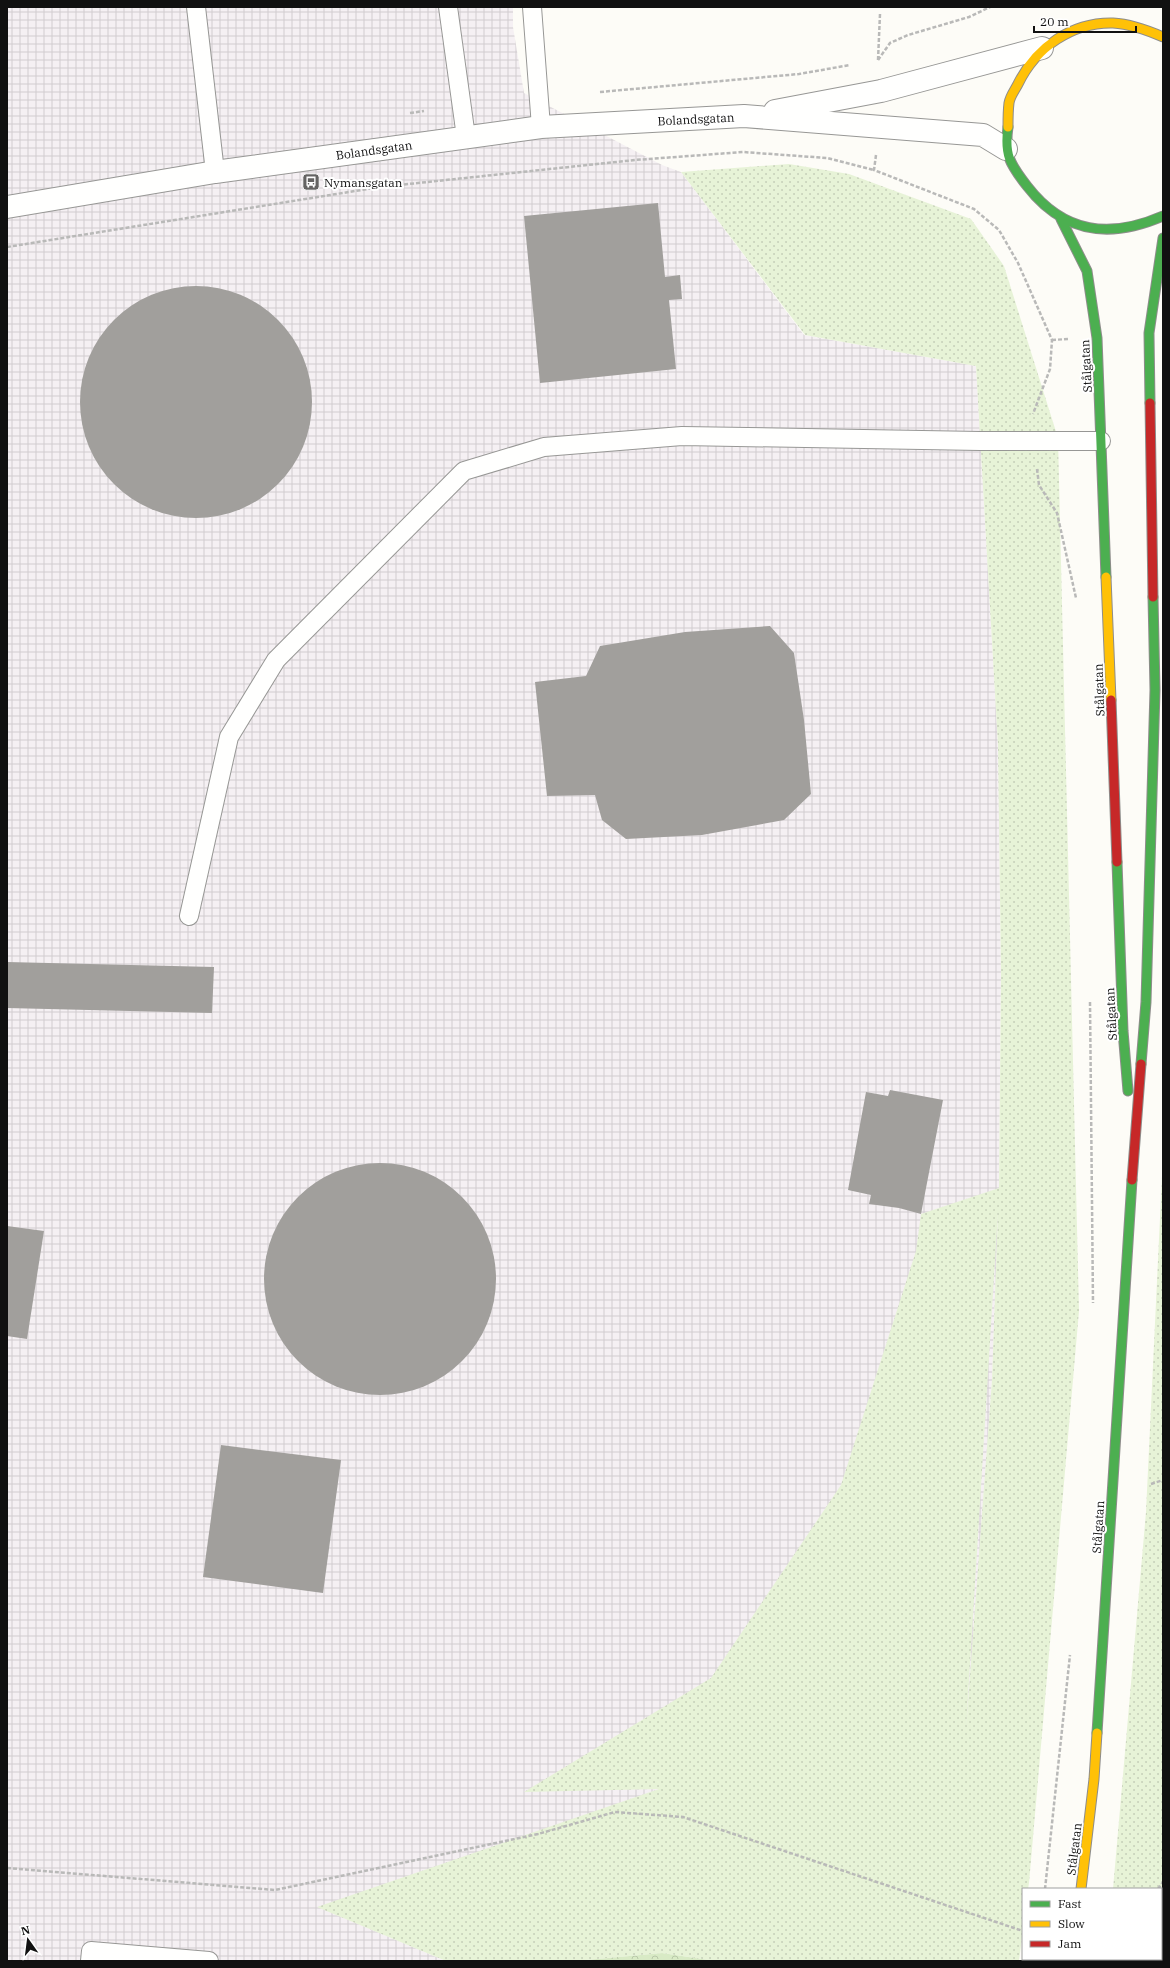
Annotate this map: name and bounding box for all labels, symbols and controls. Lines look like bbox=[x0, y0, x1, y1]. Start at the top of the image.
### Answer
scale bar bbox=[1034, 8, 1136, 34]
text: 20 m bbox=[1040, 14, 1069, 29]
street label: Bolandsgatan bbox=[657, 109, 735, 129]
street label: Bolandsgatan bbox=[335, 137, 414, 163]
bus stop icon: Nymansgatan bbox=[301, 172, 321, 192]
place label: Nymansgatan bbox=[324, 175, 403, 190]
street label: Stålgatan bbox=[1077, 339, 1095, 393]
street label: Stålgatan bbox=[1091, 663, 1107, 717]
street label: Stålgatan bbox=[1102, 987, 1120, 1041]
street label: Stålgatan bbox=[1089, 1500, 1107, 1554]
street label: Stålgatan bbox=[1063, 1822, 1085, 1876]
legend bbox=[1022, 1888, 1162, 1960]
text: Fast bbox=[1058, 1896, 1082, 1911]
text: Slow bbox=[1058, 1916, 1085, 1931]
north arrow bbox=[8, 1920, 48, 1960]
text: N bbox=[20, 1922, 32, 1938]
text: Jam bbox=[1058, 1936, 1082, 1951]

